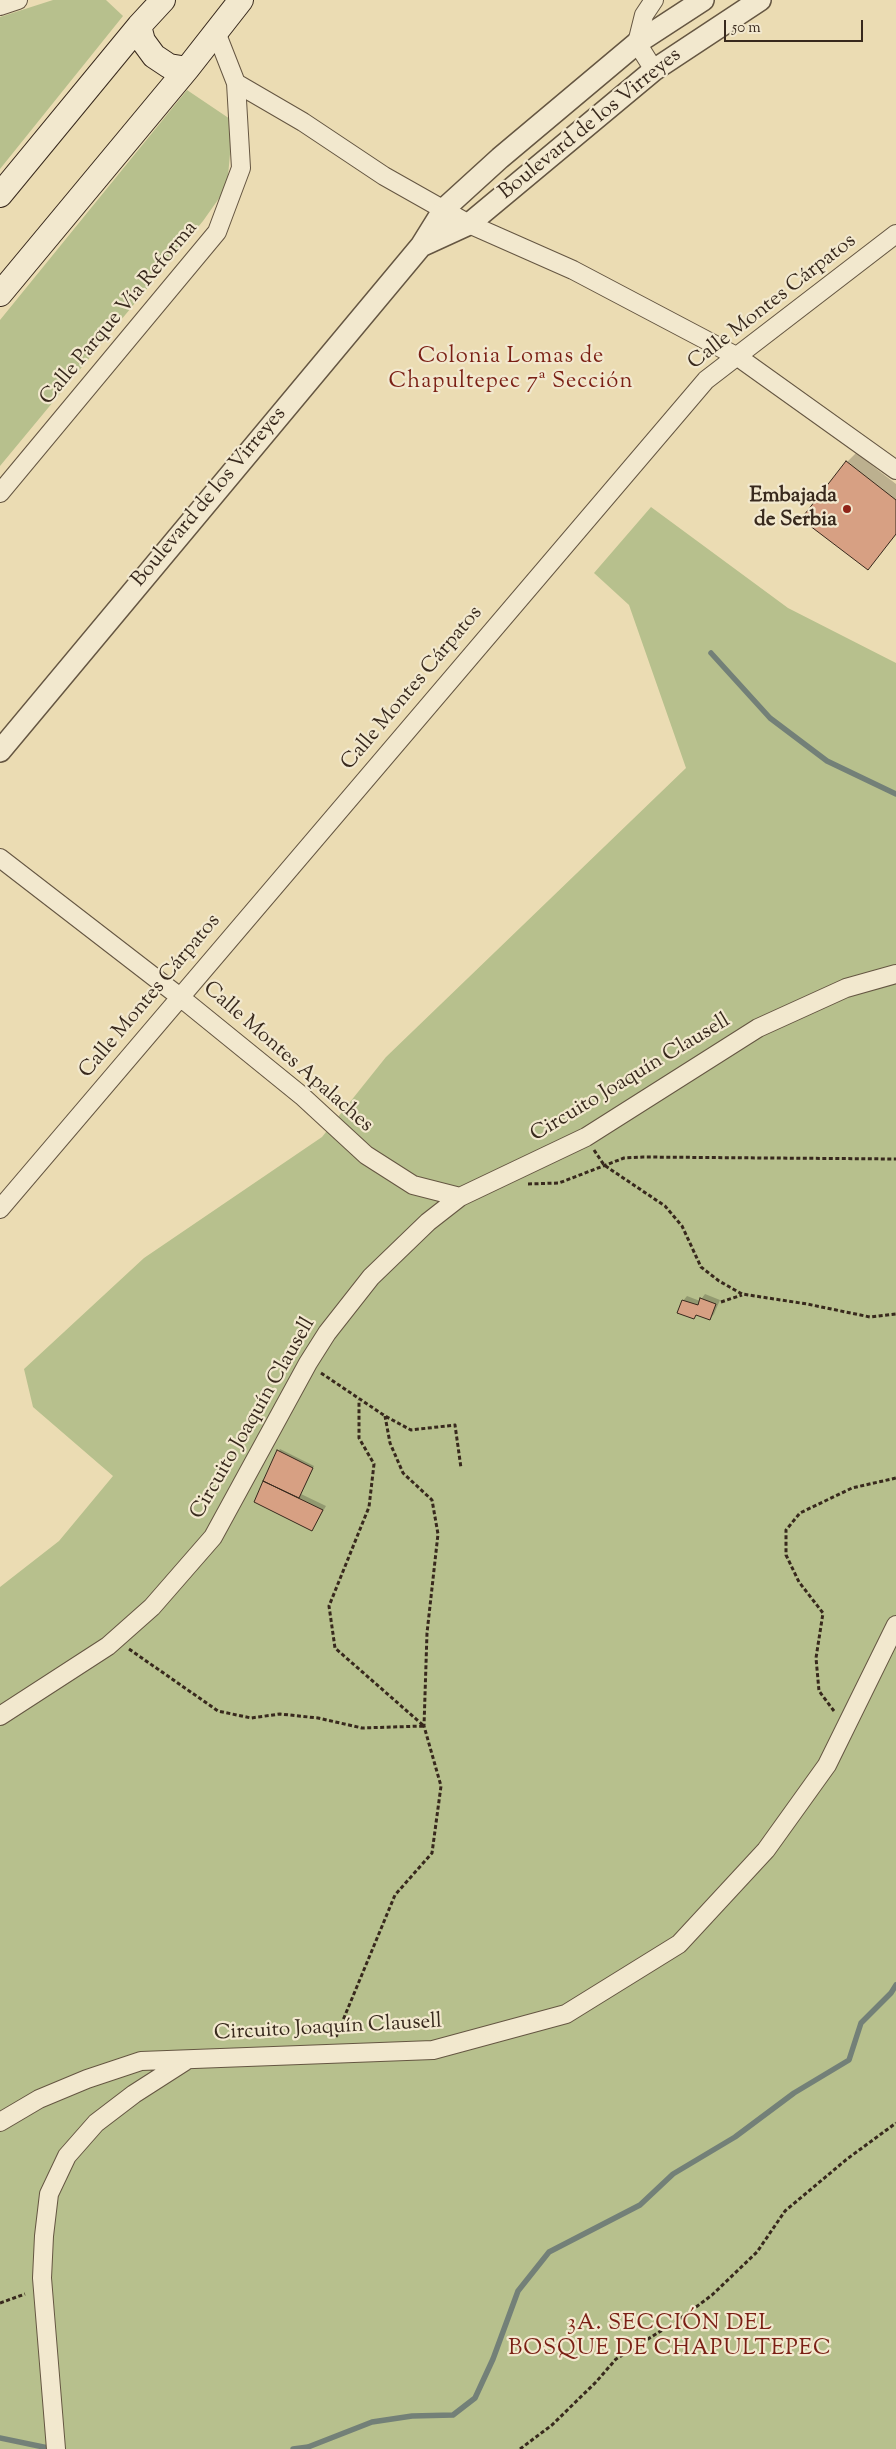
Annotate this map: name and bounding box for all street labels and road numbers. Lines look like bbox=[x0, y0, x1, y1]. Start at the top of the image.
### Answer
street label: Boulevard de los Virreyes bbox=[495, 44, 687, 206]
street label: Calle Parque Vía Reforma bbox=[36, 217, 204, 411]
street label: Calle Montes Cárpatos bbox=[684, 230, 862, 376]
street label: Boulevard de los Virreyes bbox=[127, 403, 293, 593]
street label: Calle Montes Cárpatos bbox=[337, 602, 489, 776]
street label: Calle Montes Cárpatos bbox=[75, 910, 227, 1084]
street label: Calle Montes Apalaches bbox=[197, 977, 377, 1139]
street label: Circuito Joaquín Clausell bbox=[527, 1009, 735, 1149]
street label: Circuito Joaquín Clausell bbox=[186, 1314, 322, 1524]
street label: Circuito Joaquín Clausell bbox=[213, 2010, 443, 2048]

